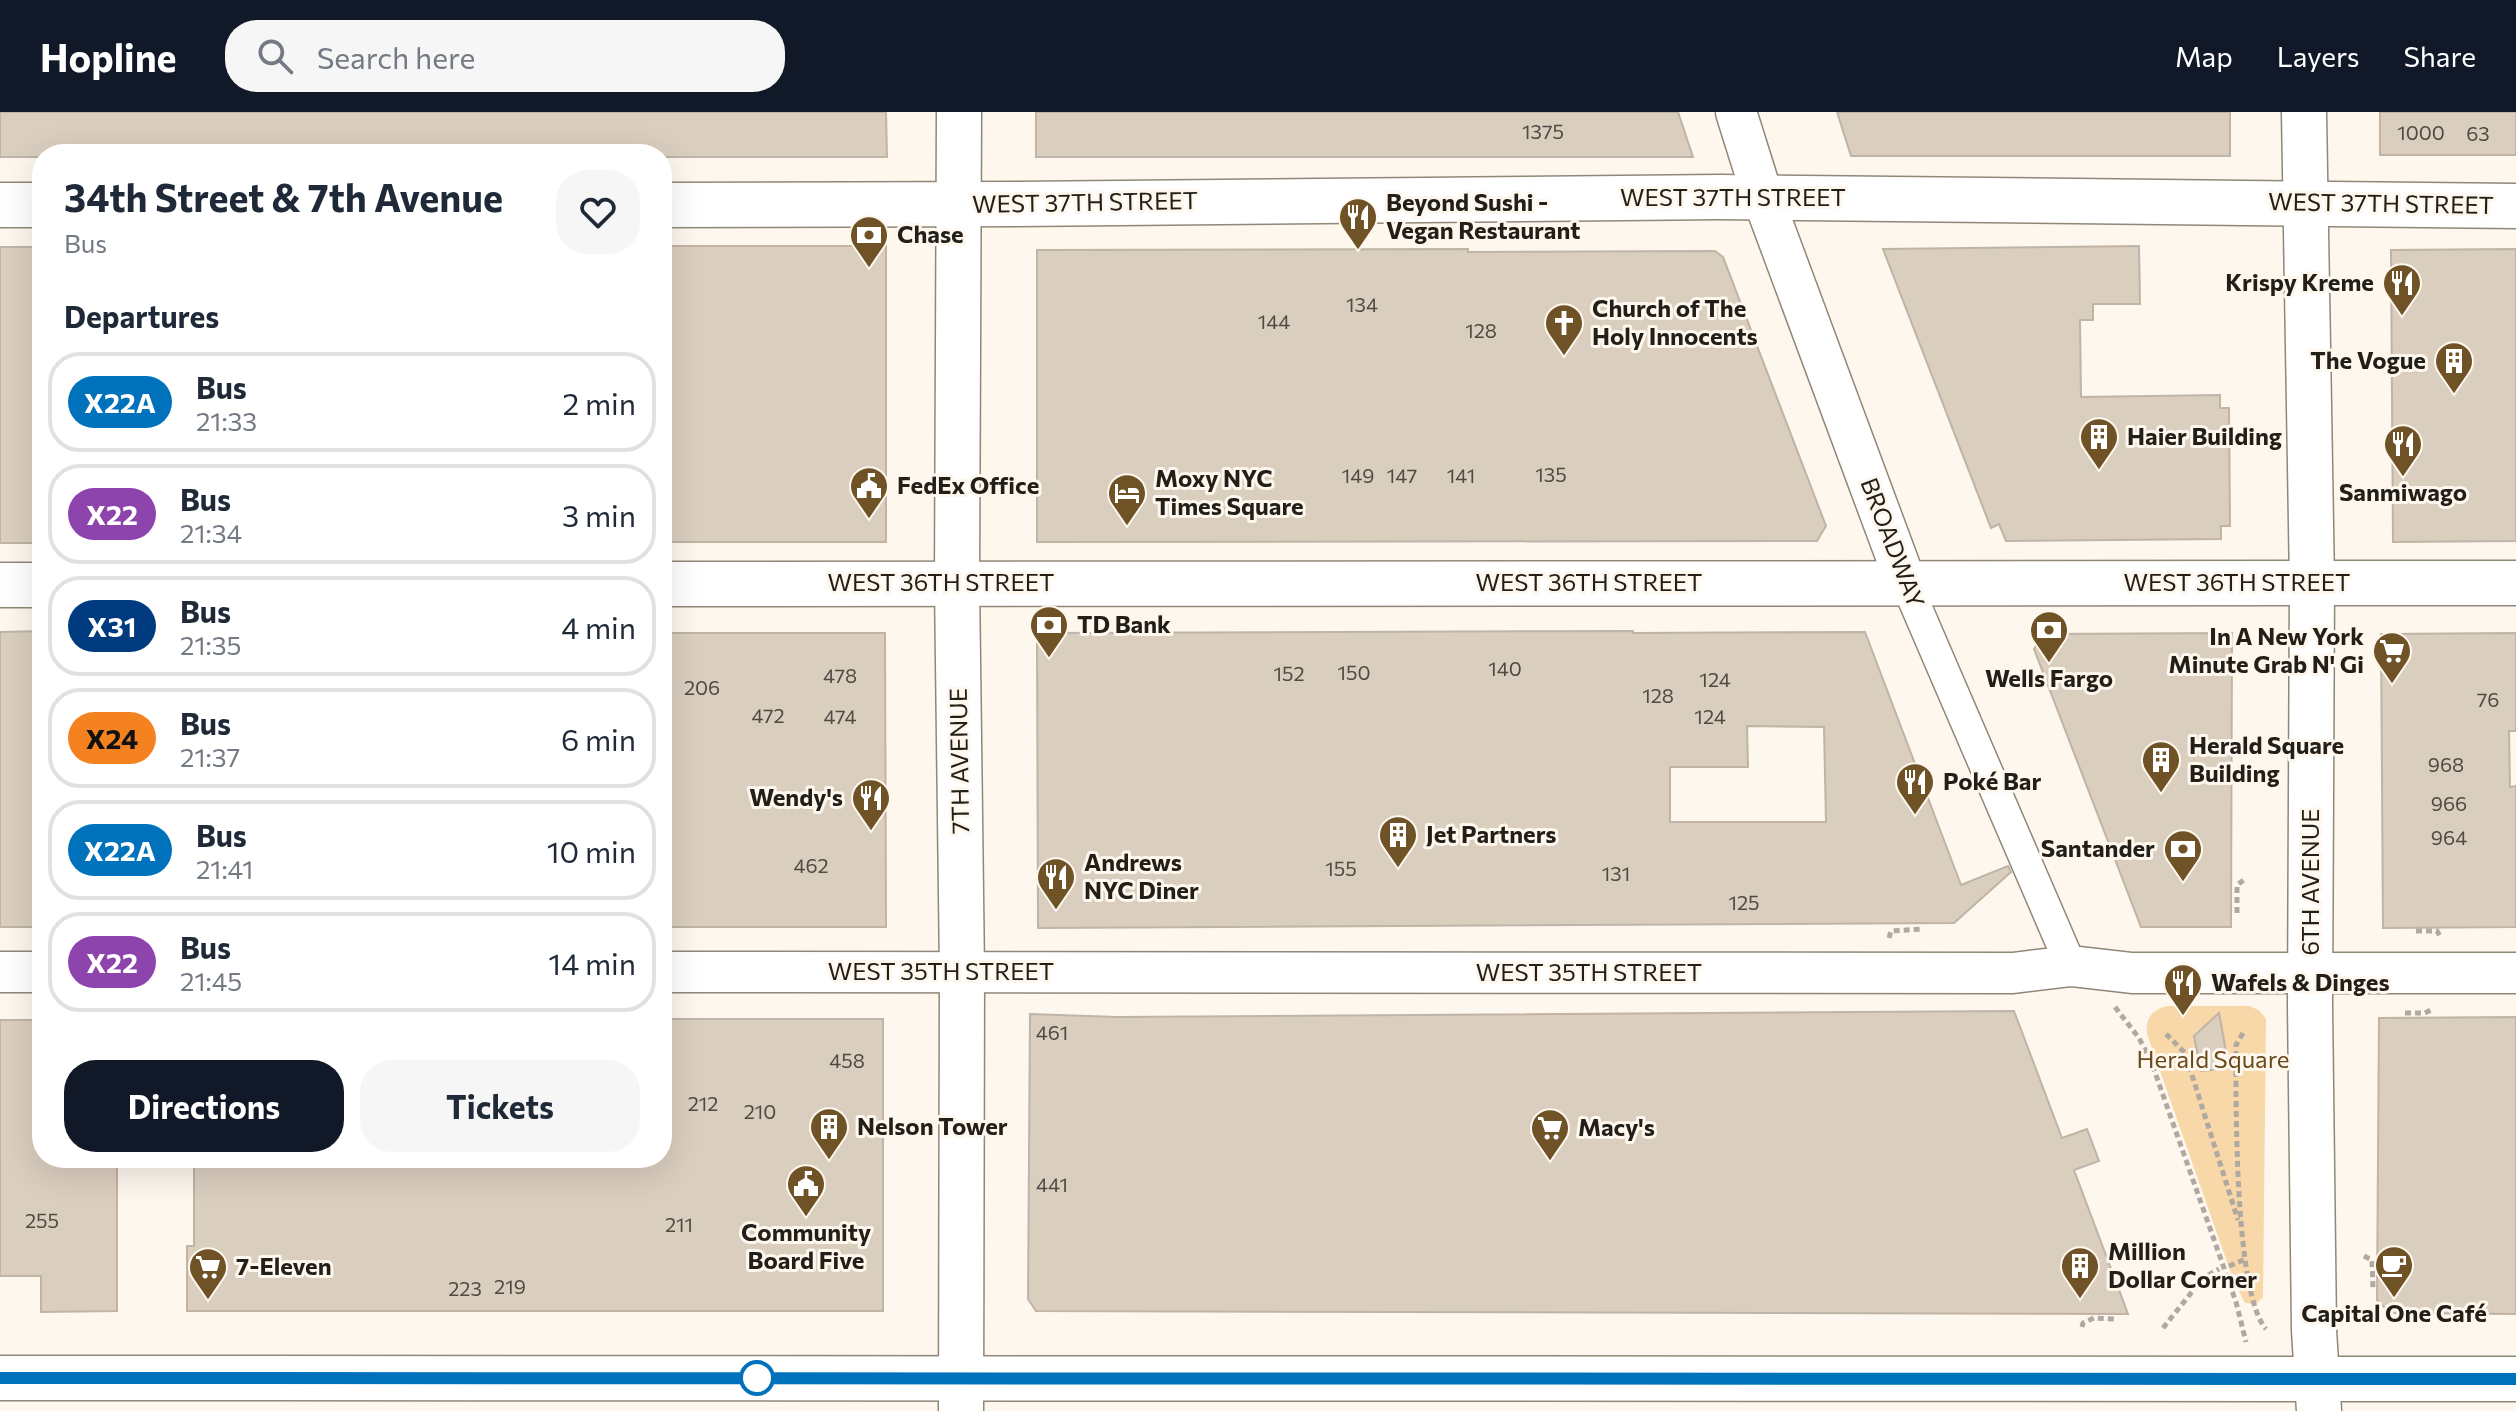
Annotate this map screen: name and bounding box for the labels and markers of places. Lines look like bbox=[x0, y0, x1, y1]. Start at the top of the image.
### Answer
place label: Beyond Sushi - Vegan Restaurant bbox=[1386, 187, 1580, 244]
restaurant icon: Beyond Sushi - Vegan Restaurant bbox=[1337, 196, 1379, 251]
bank icon: Chase bbox=[848, 214, 890, 269]
place label: Chase bbox=[897, 219, 964, 248]
restaurant icon: Krispy Kreme bbox=[2381, 262, 2423, 317]
place label: Krispy Kreme bbox=[2225, 267, 2374, 296]
place label: Church of The Holy Innocents bbox=[1592, 293, 1758, 350]
church icon: Church of The Holy Innocents bbox=[1543, 302, 1585, 357]
building icon: The Vogue bbox=[2433, 340, 2475, 395]
place label: The Vogue bbox=[2310, 345, 2426, 374]
building icon: Haier Building bbox=[2078, 416, 2120, 471]
place label: Haier Building bbox=[2127, 421, 2282, 450]
restaurant icon: Sanmiwago bbox=[2382, 423, 2424, 478]
place label: Moxy NYC Times Square bbox=[1155, 463, 1304, 520]
public building icon: FedEx Office bbox=[848, 465, 890, 520]
place label: FedEx Office bbox=[897, 470, 1039, 499]
hotel icon: Moxy NYC Times Square bbox=[1106, 472, 1148, 527]
place label: Sanmiwago bbox=[2339, 477, 2467, 506]
bank icon: TD Bank bbox=[1028, 604, 1070, 659]
place label: TD Bank bbox=[1077, 609, 1171, 638]
bank icon: Wells Fargo bbox=[2028, 609, 2070, 664]
place label: In A New York Minute Grab N' Gi bbox=[2169, 621, 2364, 678]
supermarket icon: In A New York Minute Grab N' Gi bbox=[2371, 630, 2413, 685]
place label: Wells Fargo bbox=[1985, 663, 2113, 692]
place label: Herald Square Building bbox=[2189, 730, 2344, 787]
building icon: Herald Square Building bbox=[2140, 739, 2182, 794]
restaurant icon: Poké Bar bbox=[1894, 761, 1936, 816]
place label: Poké Bar bbox=[1943, 766, 2042, 795]
restaurant icon: Wendy's bbox=[850, 777, 892, 832]
place label: Wendy's bbox=[749, 782, 843, 811]
building icon: Jet Partners bbox=[1377, 814, 1419, 869]
place label: Jet Partners bbox=[1426, 819, 1556, 848]
bank icon: Santander bbox=[2162, 828, 2204, 883]
place label: Santander bbox=[2041, 833, 2155, 862]
place label: Andrews NYC Diner bbox=[1084, 847, 1199, 904]
restaurant icon: Andrews NYC Diner bbox=[1035, 856, 1077, 911]
restaurant icon: Wafels & Dinges bbox=[2162, 962, 2204, 1017]
place label: Wafels & Dinges bbox=[2211, 967, 2390, 996]
building icon: Nelson Tower bbox=[808, 1106, 850, 1161]
supermarket icon: Macy's bbox=[1529, 1107, 1571, 1162]
place label: Nelson Tower bbox=[857, 1111, 1008, 1140]
place label: Macy's bbox=[1578, 1112, 1655, 1141]
public building icon: Community Board Five bbox=[785, 1163, 827, 1218]
place label: Community Board Five bbox=[741, 1217, 871, 1274]
place label: Million Dollar Corner bbox=[2108, 1236, 2257, 1293]
cafe icon: Capital One Café bbox=[2373, 1244, 2415, 1299]
building icon: Million Dollar Corner bbox=[2059, 1245, 2101, 1300]
supermarket icon: 7-Eleven bbox=[187, 1246, 229, 1301]
place label: 7-Eleven bbox=[236, 1251, 332, 1280]
place label: Capital One Café bbox=[2301, 1298, 2487, 1327]
unlabelled marker bbox=[740, 1361, 774, 1395]

